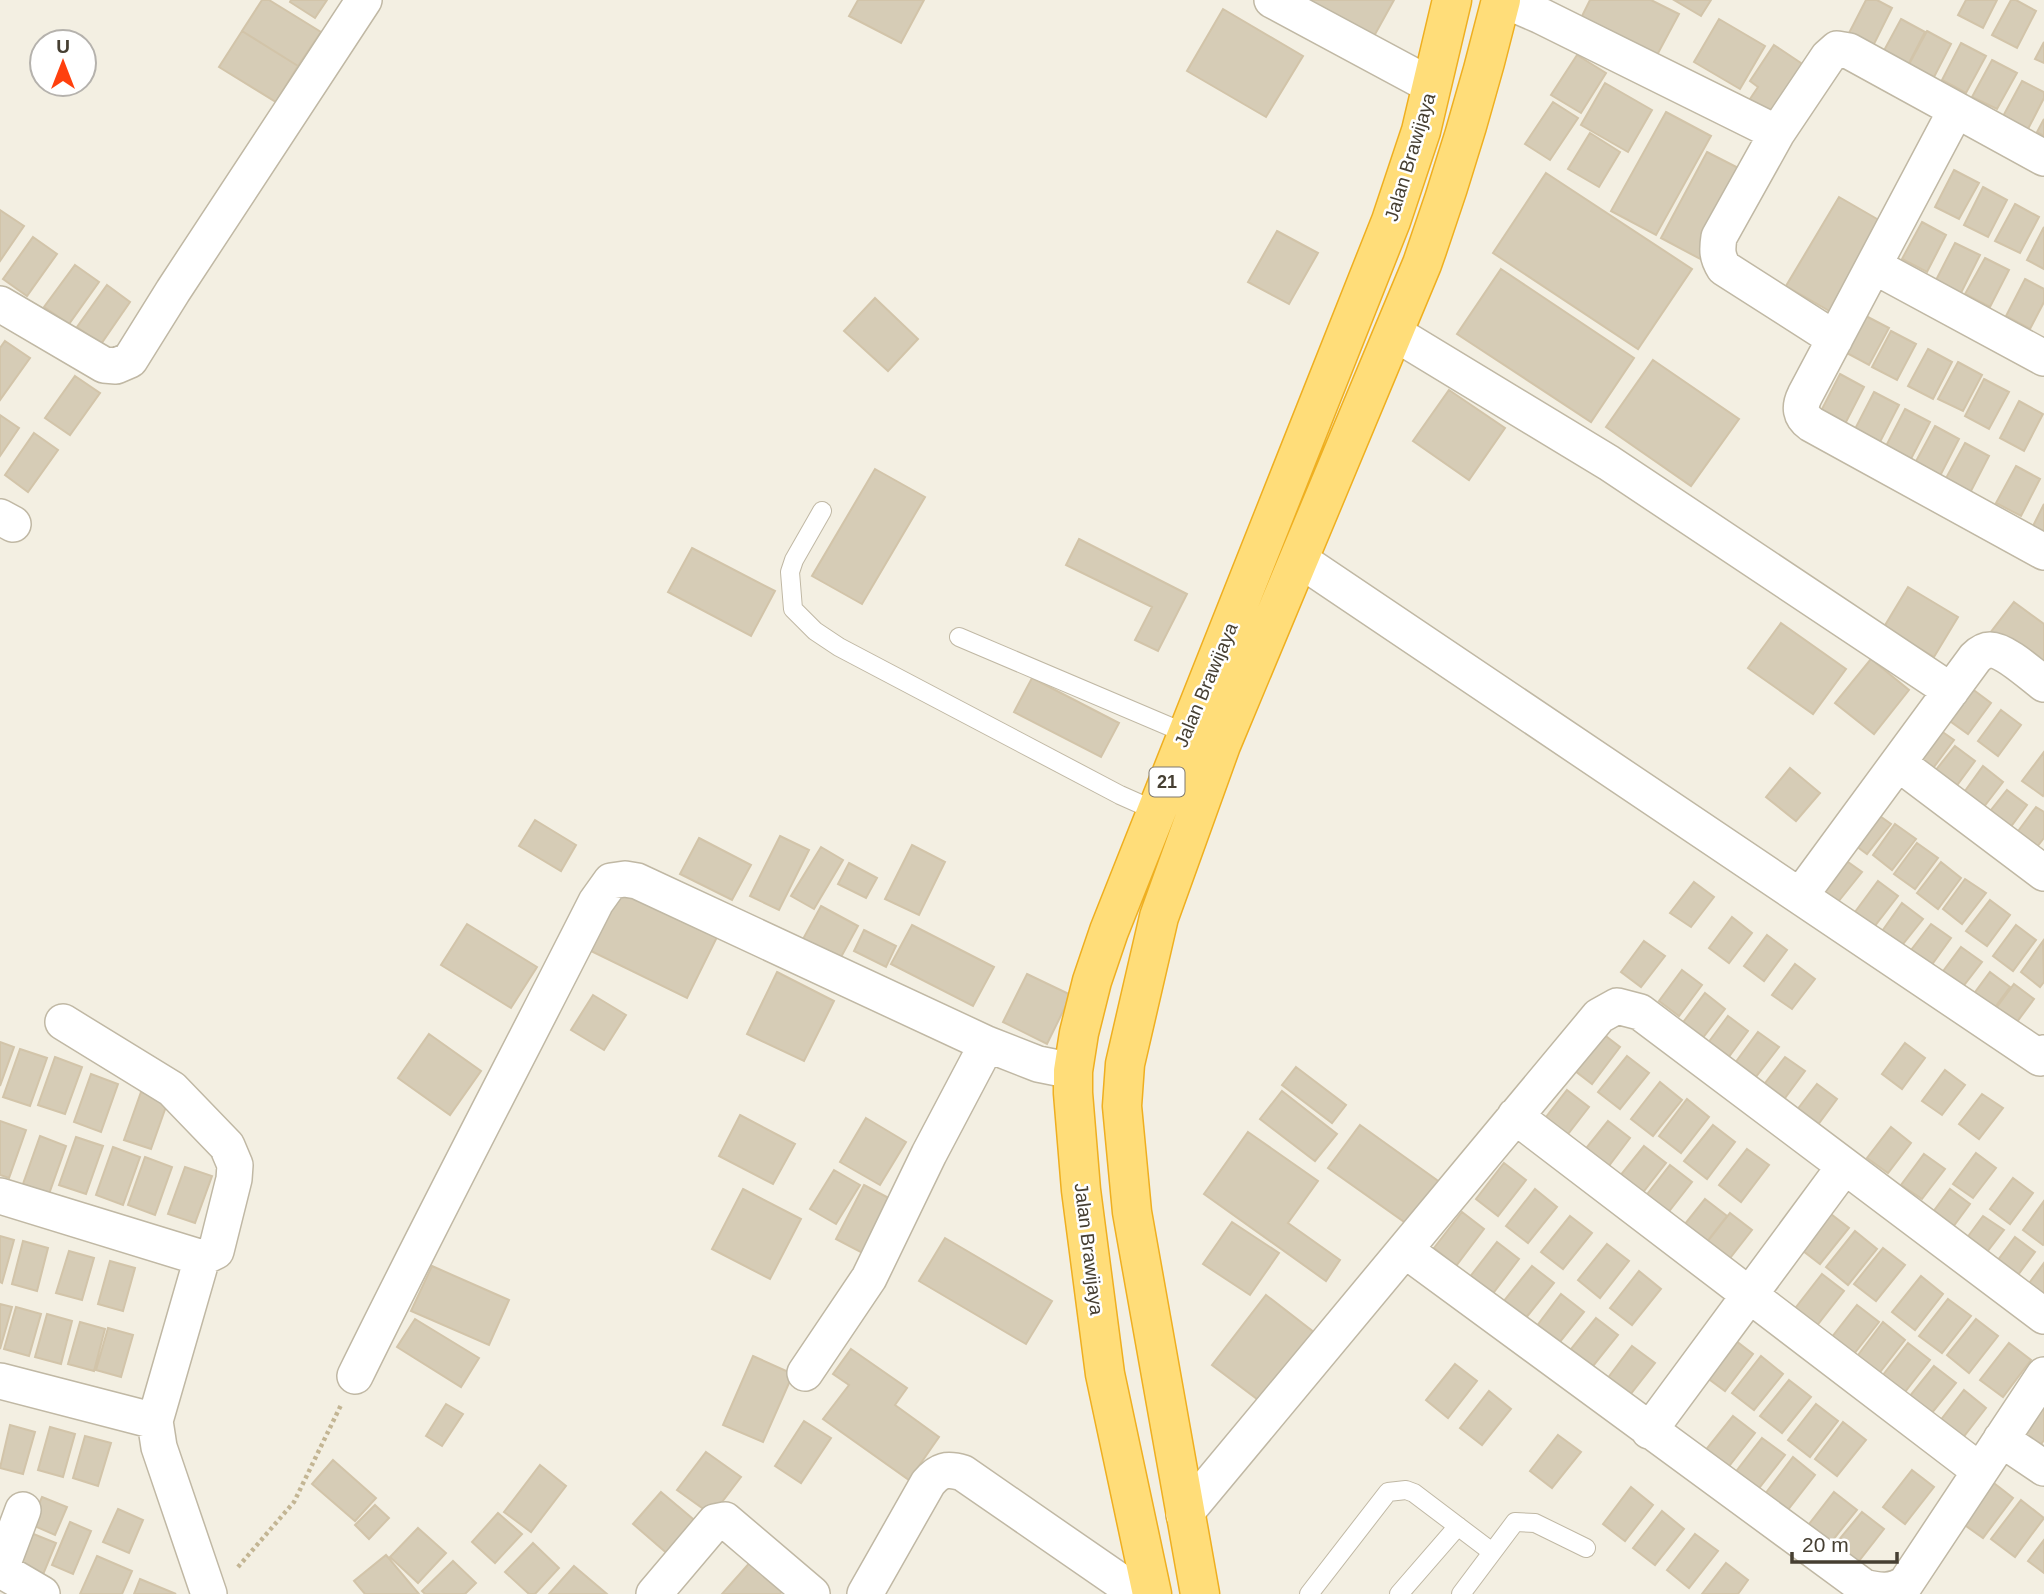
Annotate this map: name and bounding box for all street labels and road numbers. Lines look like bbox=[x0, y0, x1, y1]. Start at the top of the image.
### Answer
street label: Jalan Brawijaya bbox=[1381, 90, 1440, 224]
street label: Jalan Brawijaya bbox=[1170, 619, 1242, 750]
road number: 21 bbox=[1150, 768, 1184, 796]
street label: Jalan Brawijaya bbox=[1070, 1182, 1108, 1317]

